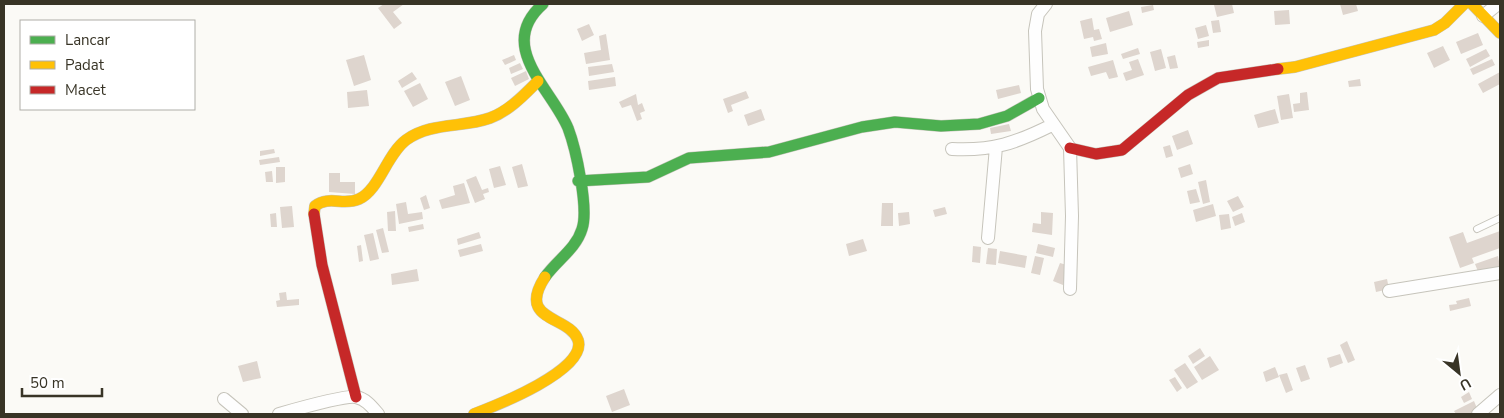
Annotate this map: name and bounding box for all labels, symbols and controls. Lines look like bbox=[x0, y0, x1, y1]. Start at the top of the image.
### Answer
legend bbox=[20, 20, 195, 110]
text: Lancar bbox=[65, 30, 110, 50]
text: Padat bbox=[65, 55, 105, 75]
text: Macet bbox=[65, 80, 107, 100]
north arrow bbox=[1434, 348, 1484, 398]
scale bar bbox=[22, 366, 102, 398]
text: 50 m bbox=[30, 373, 65, 393]
text: U bbox=[1456, 373, 1474, 395]

